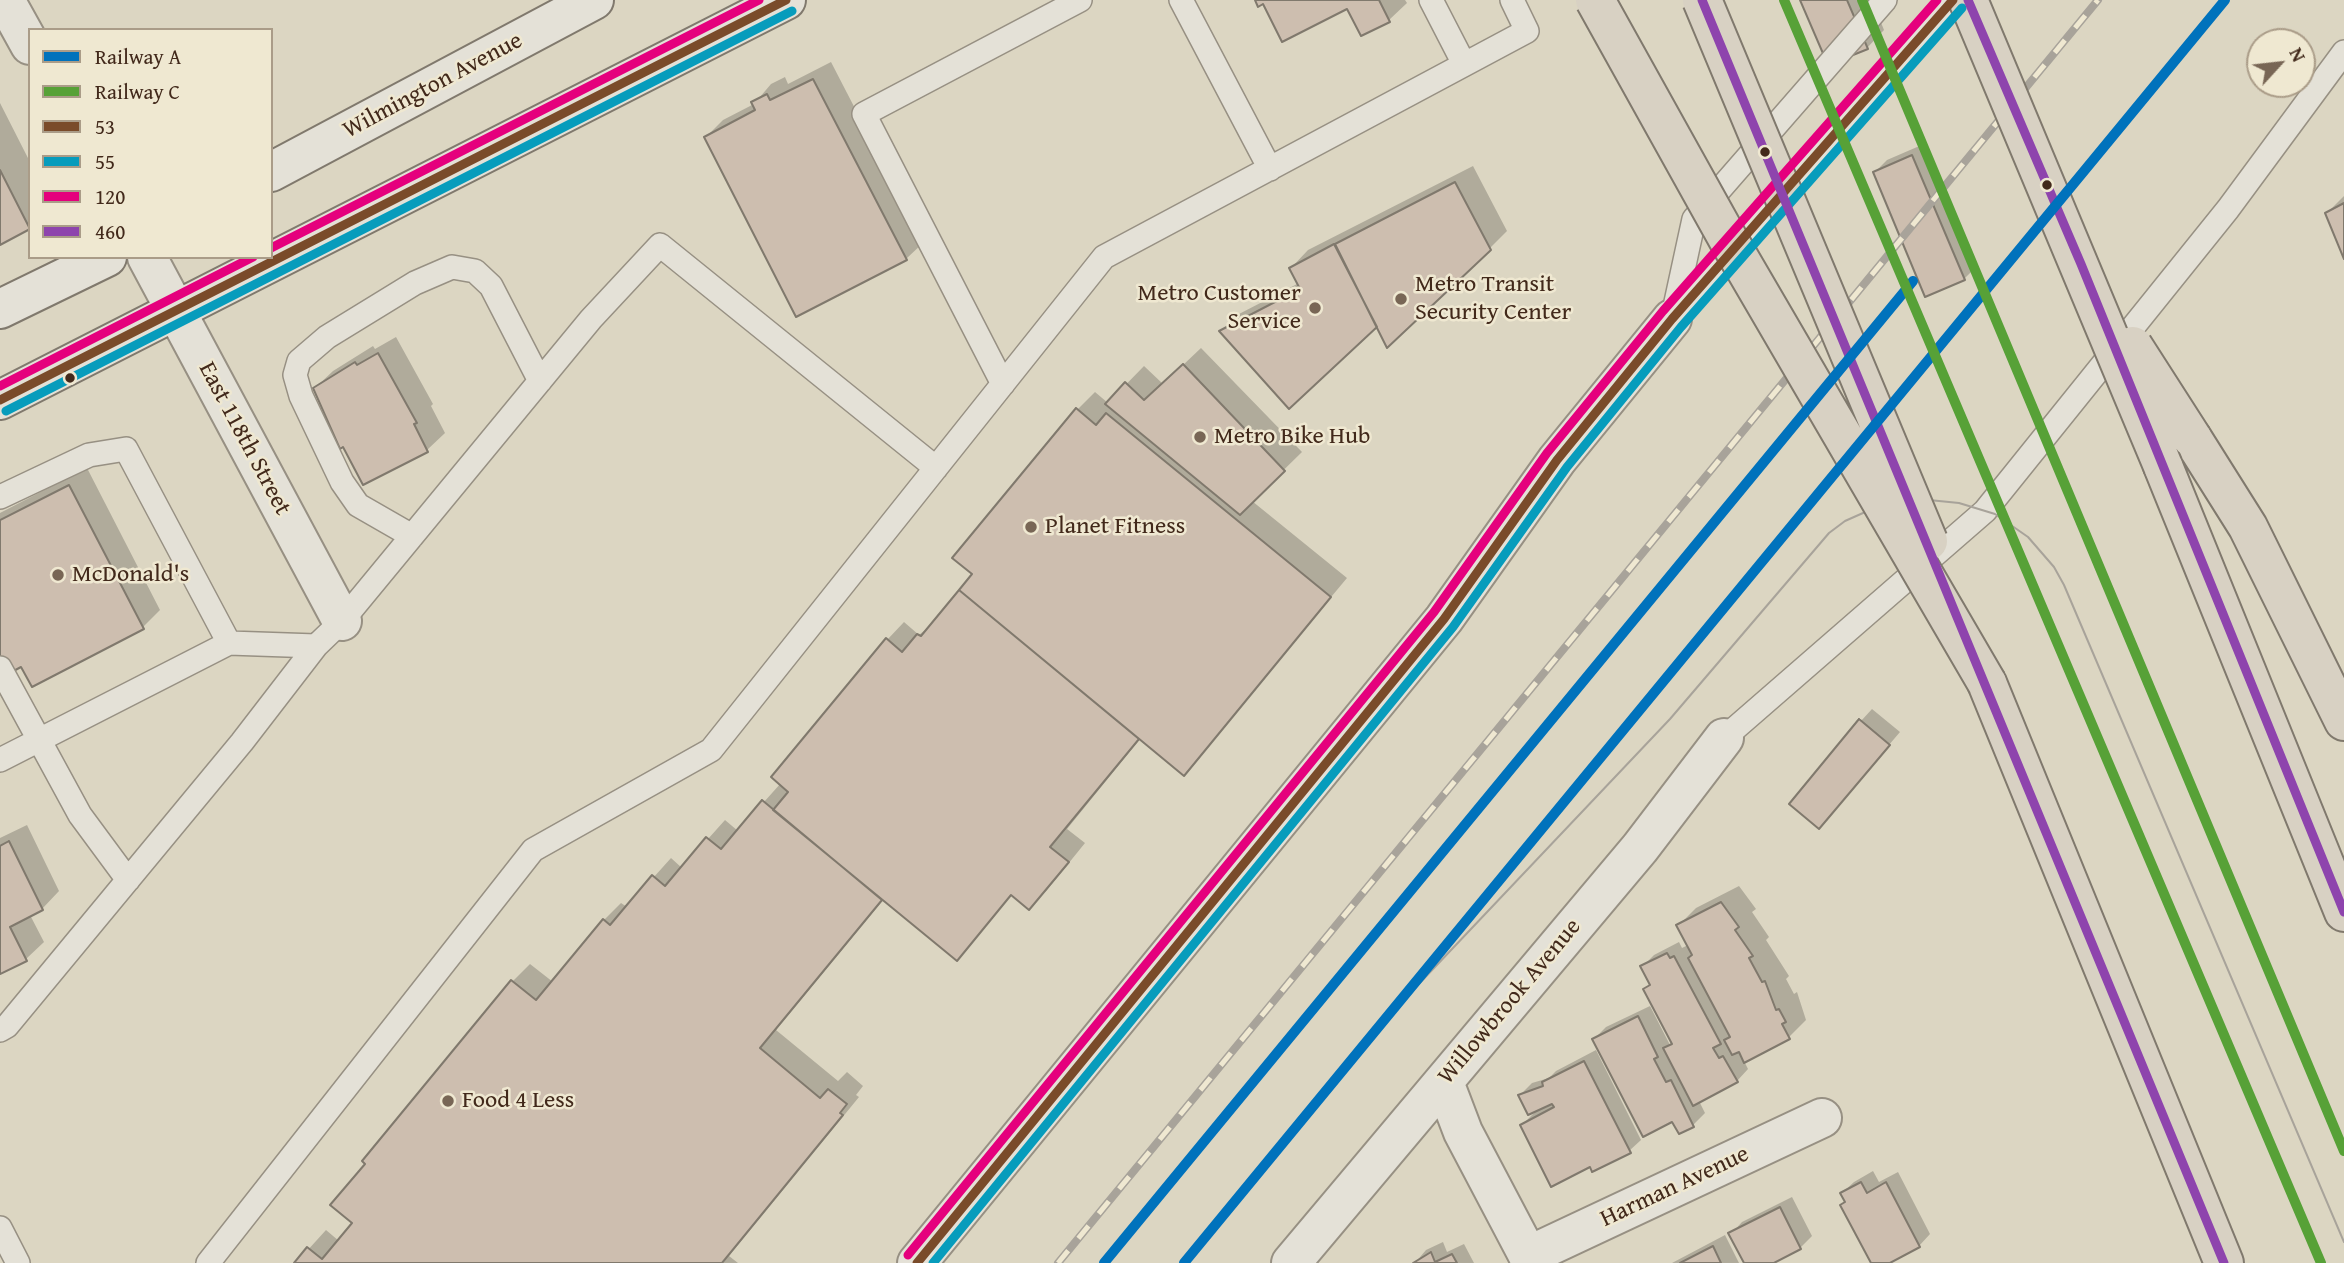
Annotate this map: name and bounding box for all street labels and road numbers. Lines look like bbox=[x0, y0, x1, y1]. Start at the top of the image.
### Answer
street label: Wilmington Avenue bbox=[338, 27, 528, 145]
street label: East 118th Street bbox=[192, 357, 296, 521]
street label: Willowbrook Avenue bbox=[1432, 913, 1588, 1091]
street label: Harman Avenue bbox=[1596, 1140, 1754, 1234]

